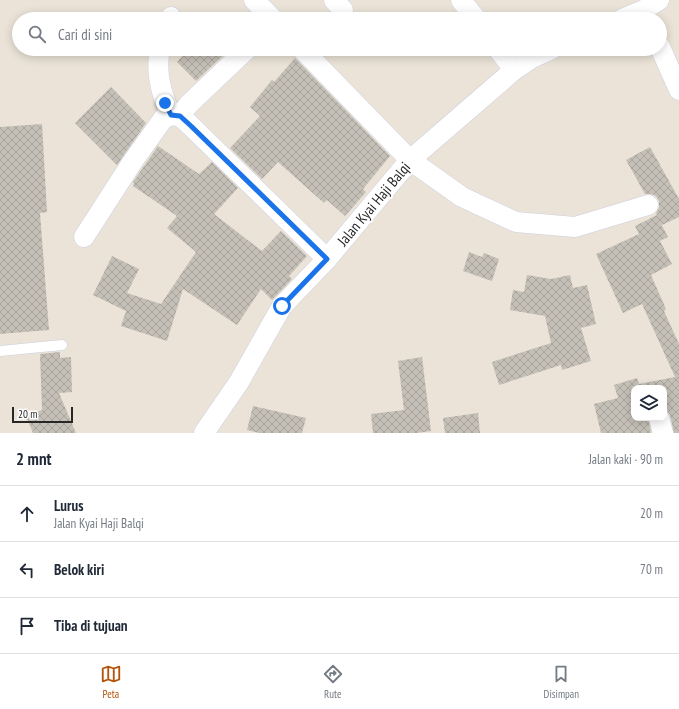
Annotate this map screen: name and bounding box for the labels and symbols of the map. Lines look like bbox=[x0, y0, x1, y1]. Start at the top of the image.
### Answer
route end bbox=[156, 94, 174, 112]
street label: Jalan Kyai Haji Balqi bbox=[332, 158, 414, 250]
route start bbox=[273, 297, 291, 315]
scale bar bbox=[12, 405, 73, 424]

